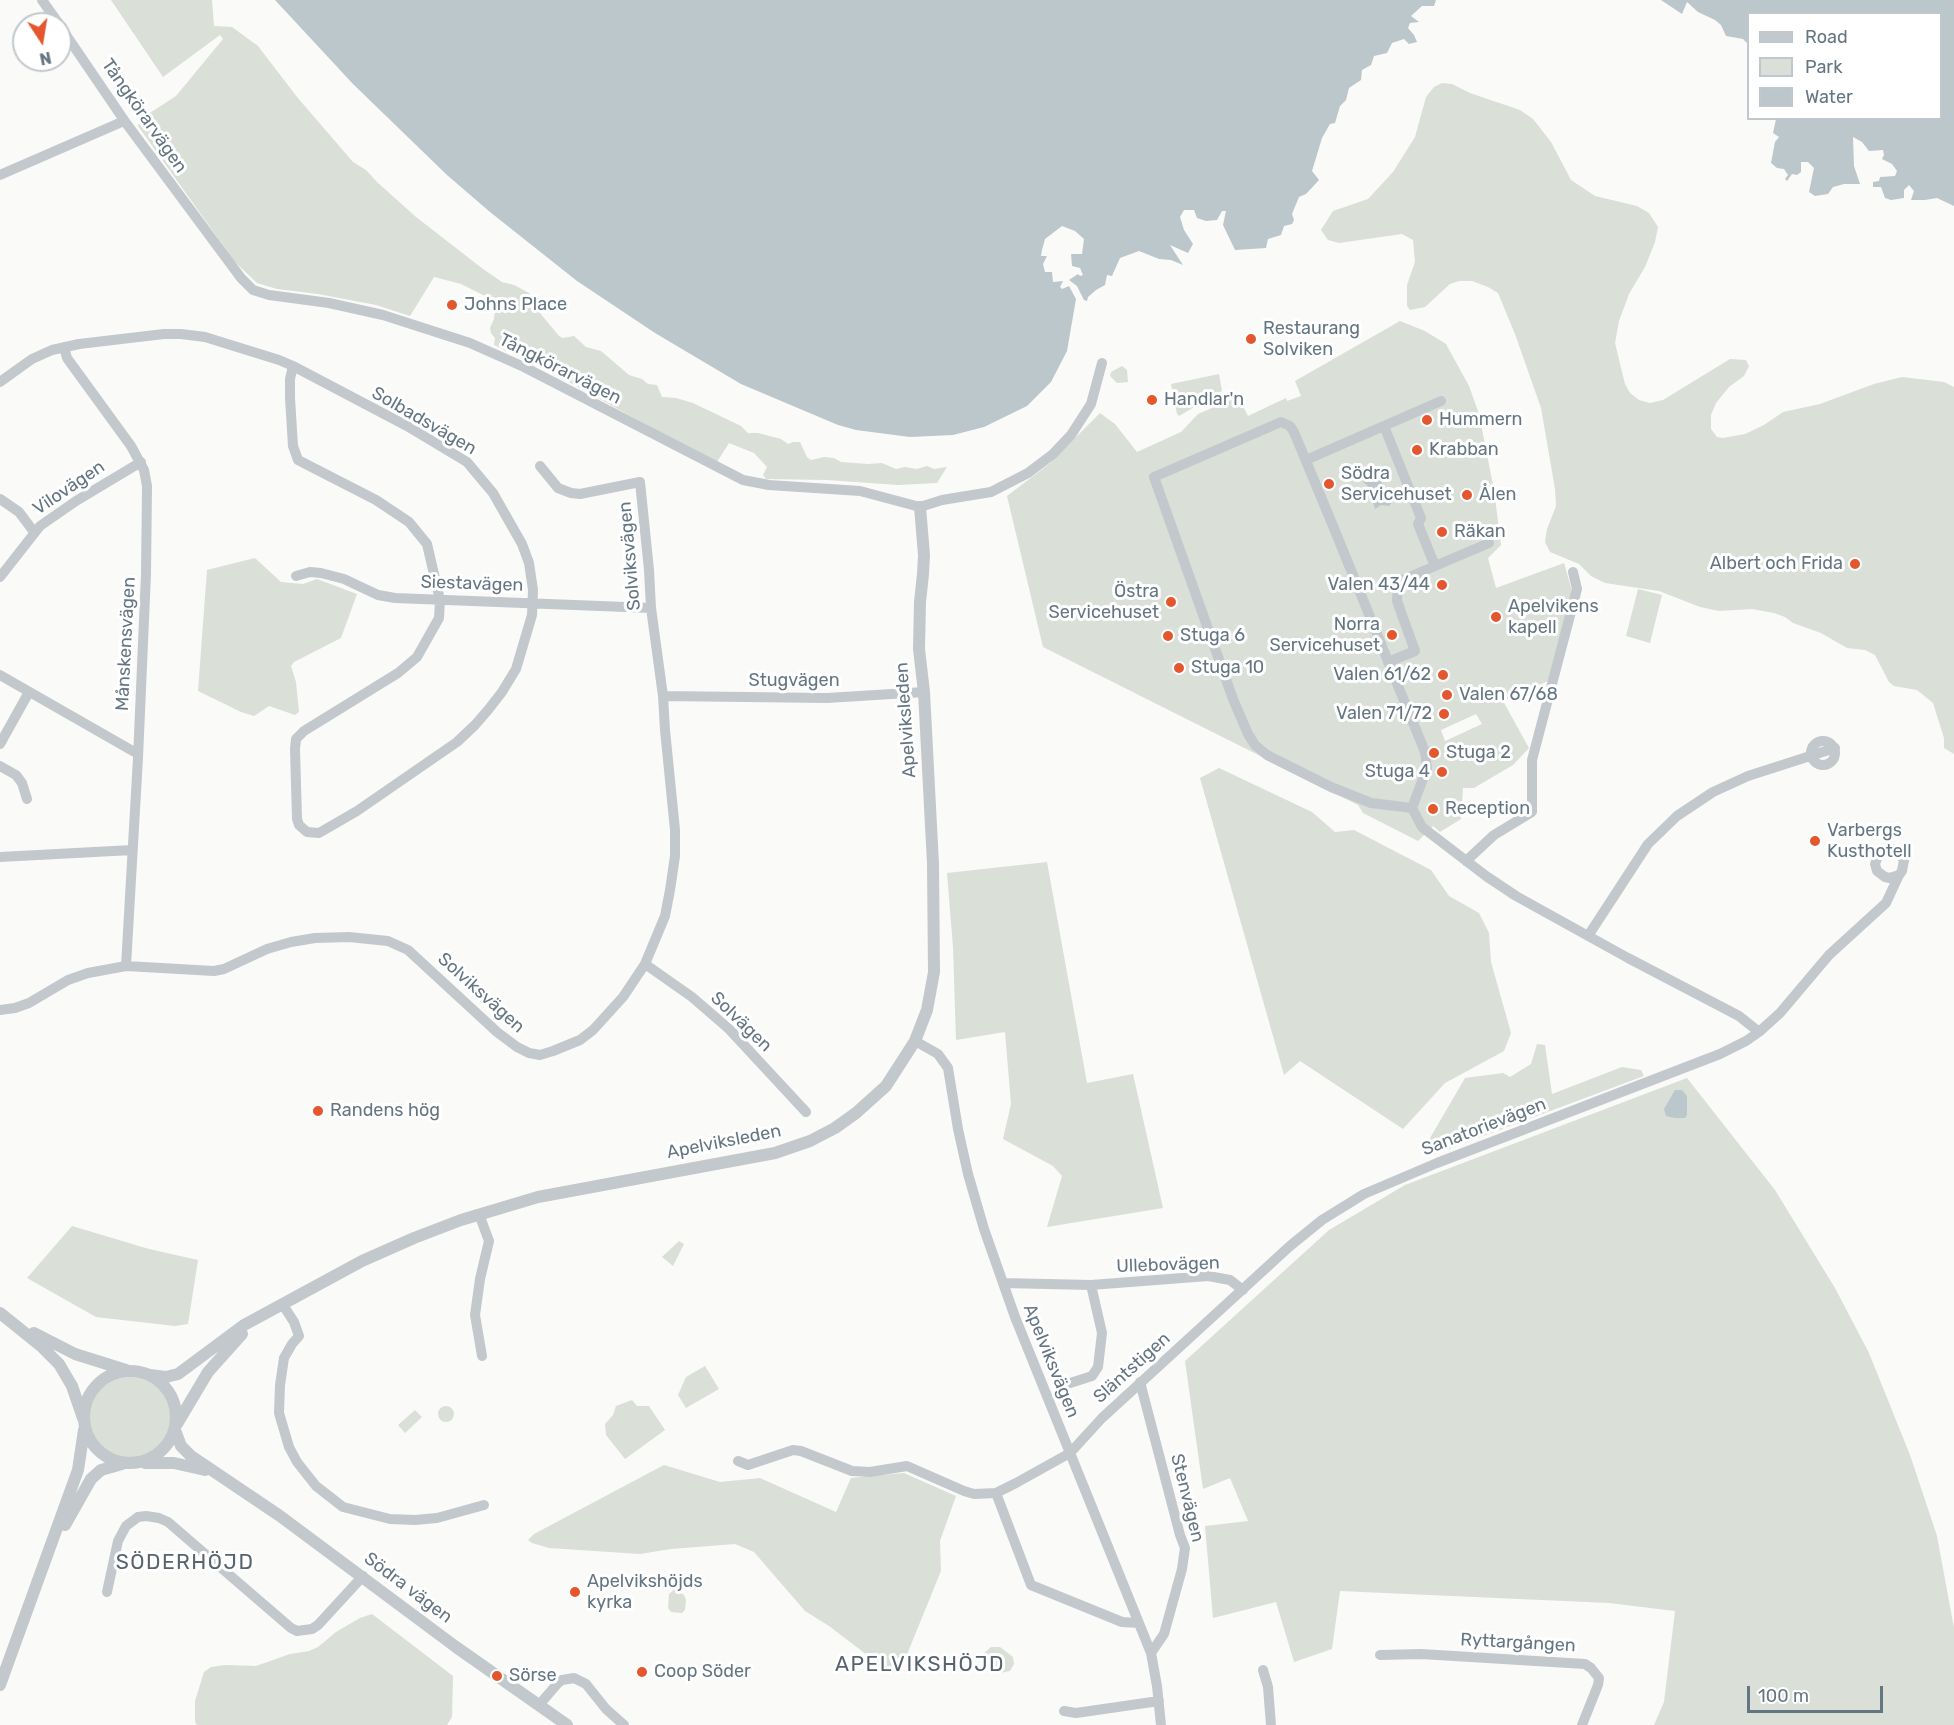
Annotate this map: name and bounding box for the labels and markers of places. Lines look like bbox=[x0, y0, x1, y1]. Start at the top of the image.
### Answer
place label: Johns Place bbox=[464, 294, 567, 316]
marker: Johns Place bbox=[445, 298, 459, 312]
place label: Restaurang Solviken bbox=[1263, 318, 1360, 360]
marker: Restaurang Solviken bbox=[1244, 332, 1258, 346]
place label: Handlar'n bbox=[1164, 389, 1244, 411]
marker: Handlar'n bbox=[1145, 393, 1159, 407]
place label: Hummern bbox=[1439, 409, 1523, 431]
marker: Hummern bbox=[1420, 413, 1434, 427]
place label: Krabban bbox=[1429, 439, 1499, 461]
marker: Krabban bbox=[1410, 443, 1424, 457]
place label: Södra Servicehuset bbox=[1341, 463, 1451, 506]
marker: Södra Servicehuset bbox=[1322, 477, 1336, 491]
place label: Ålen bbox=[1479, 484, 1516, 506]
marker: Ålen bbox=[1460, 488, 1474, 502]
place label: Räkan bbox=[1454, 521, 1506, 543]
marker: Räkan bbox=[1435, 525, 1449, 539]
place label: Albert och Frida bbox=[1710, 553, 1843, 575]
marker: Albert och Frida bbox=[1848, 557, 1862, 571]
place label: Valen 43/44 bbox=[1328, 574, 1430, 596]
marker: Valen 43/44 bbox=[1435, 578, 1449, 592]
place label: Östra Servicehuset bbox=[1049, 581, 1159, 624]
marker: Östra Servicehuset bbox=[1164, 595, 1178, 609]
place label: Apelvikens kapell bbox=[1508, 596, 1599, 638]
marker: Apelvikens kapell bbox=[1489, 610, 1503, 624]
place label: Norra Servicehuset bbox=[1270, 614, 1380, 656]
place label: Stuga 6 bbox=[1180, 625, 1245, 647]
marker: Norra Servicehuset bbox=[1385, 628, 1399, 642]
marker: Stuga 6 bbox=[1161, 629, 1175, 643]
place label: Stuga 10 bbox=[1191, 657, 1264, 679]
marker: Stuga 10 bbox=[1172, 661, 1186, 675]
place label: Valen 61/62 bbox=[1333, 664, 1431, 686]
marker: Valen 61/62 bbox=[1436, 668, 1450, 682]
place label: Valen 67/68 bbox=[1459, 684, 1558, 706]
marker: Valen 67/68 bbox=[1440, 688, 1454, 702]
place label: Valen 71/72 bbox=[1336, 703, 1432, 725]
marker: Valen 71/72 bbox=[1437, 707, 1451, 721]
place label: Stuga 2 bbox=[1446, 742, 1511, 764]
marker: Stuga 2 bbox=[1427, 746, 1441, 760]
place label: Stuga 4 bbox=[1365, 761, 1430, 783]
marker: Stuga 4 bbox=[1435, 765, 1449, 779]
place label: Reception bbox=[1445, 798, 1530, 820]
marker: Reception bbox=[1426, 802, 1440, 816]
place label: Varbergs Kusthotell bbox=[1827, 820, 1912, 862]
marker: Varbergs Kusthotell bbox=[1808, 834, 1822, 848]
place label: Randens hög bbox=[330, 1100, 440, 1122]
marker: Randens hög bbox=[311, 1104, 325, 1118]
place label: Apelvikshöjds kyrka bbox=[587, 1571, 703, 1614]
marker: Apelvikshöjds kyrka bbox=[568, 1585, 582, 1599]
place label: Coop Söder bbox=[654, 1661, 751, 1683]
place label: Sörse bbox=[509, 1665, 557, 1687]
marker: Coop Söder bbox=[635, 1665, 649, 1679]
marker: Sörse bbox=[490, 1669, 504, 1683]

